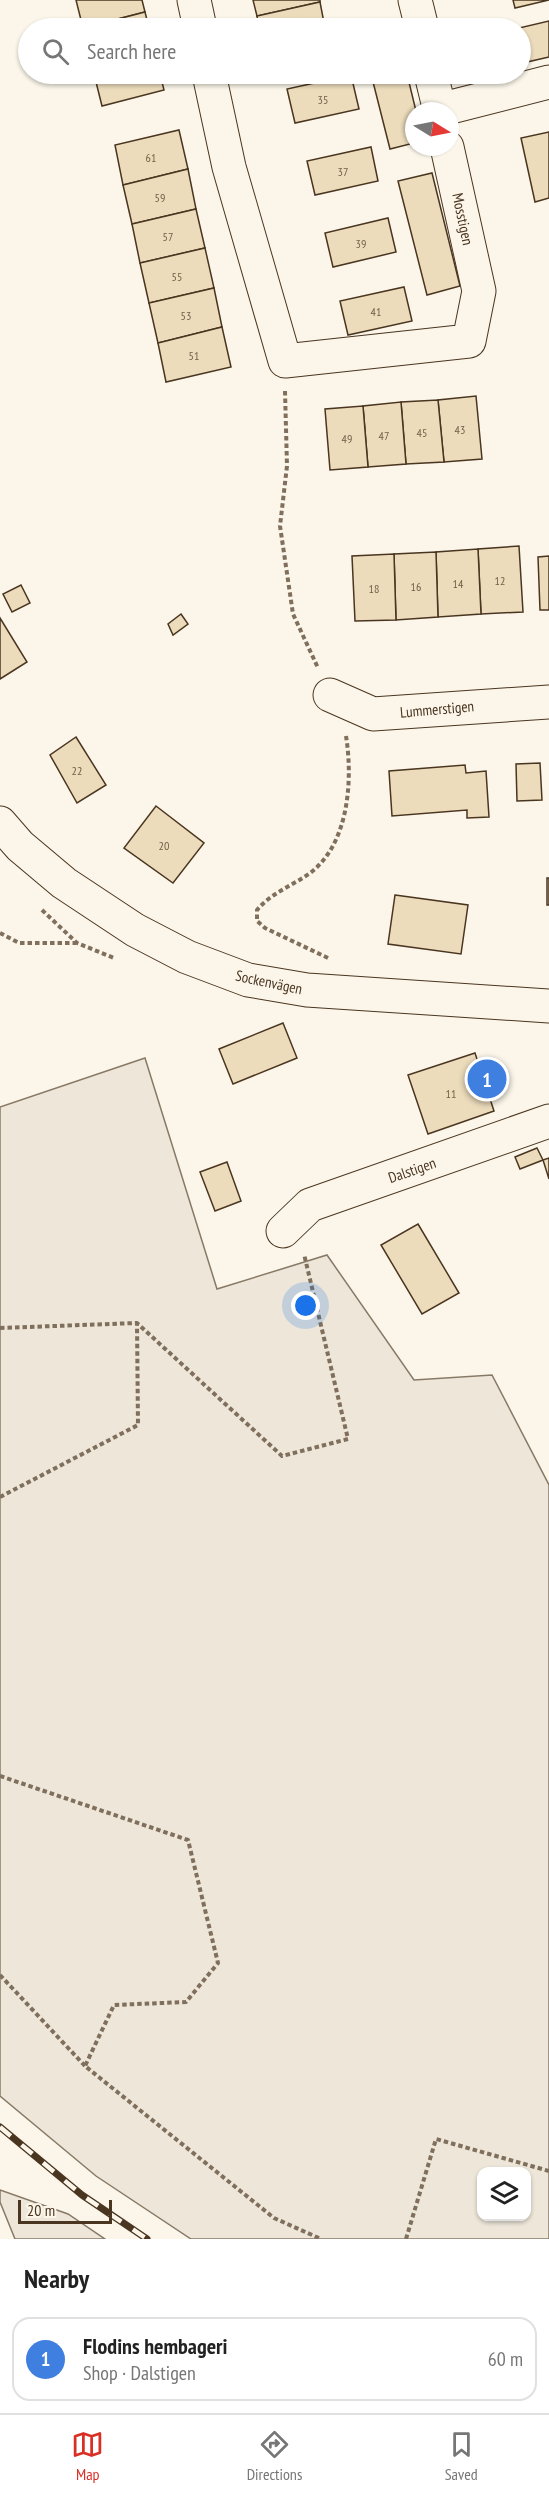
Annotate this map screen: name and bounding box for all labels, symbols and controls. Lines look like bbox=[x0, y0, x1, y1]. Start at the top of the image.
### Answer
search box bbox=[18, 18, 531, 84]
icon: search bbox=[39, 35, 72, 68]
text: Search here bbox=[87, 37, 176, 65]
house number: 35 bbox=[318, 92, 328, 107]
north arrow bbox=[405, 102, 459, 156]
house number: 61 bbox=[146, 150, 156, 165]
house number: 37 bbox=[338, 164, 348, 179]
house number: 59 bbox=[155, 190, 165, 205]
street label: Mosstigen bbox=[448, 191, 478, 247]
house number: 57 bbox=[163, 229, 173, 244]
house number: 39 bbox=[356, 236, 366, 251]
house number: 55 bbox=[172, 269, 182, 284]
house number: 41 bbox=[371, 304, 381, 319]
house number: 53 bbox=[181, 308, 191, 323]
house number: 51 bbox=[189, 348, 199, 363]
house number: 43 bbox=[455, 422, 465, 437]
house number: 45 bbox=[417, 425, 427, 440]
house number: 47 bbox=[379, 428, 389, 443]
house number: 49 bbox=[342, 431, 352, 446]
house number: 12 bbox=[495, 573, 505, 588]
house number: 14 bbox=[453, 576, 464, 591]
house number: 16 bbox=[411, 579, 421, 594]
house number: 18 bbox=[369, 581, 379, 596]
street label: Lummerstigen bbox=[399, 696, 475, 722]
house number: 22 bbox=[72, 763, 82, 778]
house number: 20 bbox=[159, 838, 169, 853]
street label: Sockenvägen bbox=[234, 966, 304, 998]
pin: 1 bbox=[468, 1056, 506, 1102]
house number: 11 bbox=[446, 1086, 456, 1101]
street label: Dalstigen bbox=[386, 1153, 438, 1187]
your location bbox=[291, 1291, 320, 1320]
map controls bbox=[477, 2167, 531, 2221]
button: layers bbox=[477, 2167, 531, 2221]
scale bar bbox=[18, 2197, 112, 2224]
text: 20 m bbox=[27, 2200, 55, 2220]
text: Nearby bbox=[24, 2262, 89, 2295]
text: Flodins hembageri bbox=[83, 2332, 227, 2360]
text: 1 bbox=[41, 2346, 50, 2372]
text: 60 m bbox=[488, 2346, 523, 2372]
text: Shop · Dalstigen bbox=[83, 2360, 196, 2386]
tab: Map bbox=[71, 2428, 104, 2484]
tab: Directions bbox=[247, 2428, 302, 2484]
tab: Saved bbox=[445, 2428, 478, 2484]

